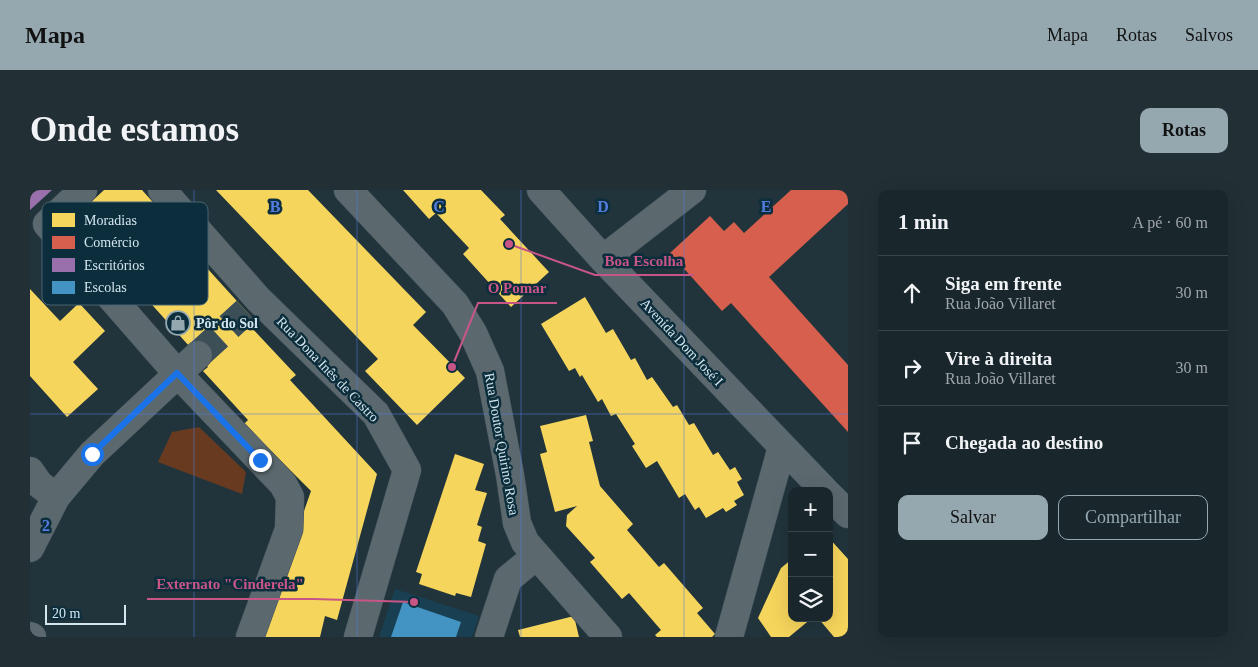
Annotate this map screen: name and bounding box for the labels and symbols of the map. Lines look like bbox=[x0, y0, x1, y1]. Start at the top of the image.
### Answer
text: B bbox=[270, 198, 281, 215]
text: C bbox=[433, 198, 445, 215]
text: D bbox=[597, 198, 609, 215]
text: E bbox=[761, 198, 771, 215]
legend bbox=[42, 202, 208, 305]
text: Moradias bbox=[84, 213, 137, 228]
text: Comércio bbox=[84, 235, 139, 250]
callout: Boa Escolha bbox=[595, 245, 694, 275]
text: Boa Escolha bbox=[605, 253, 684, 269]
text: Escritórios bbox=[84, 258, 145, 273]
callout: O Pomar bbox=[478, 273, 557, 303]
text: Escolas bbox=[84, 280, 127, 295]
text: O Pomar bbox=[488, 280, 547, 296]
street label: Avenida Dom José I bbox=[637, 296, 726, 389]
shop icon: Pôr do Sol bbox=[165, 310, 191, 336]
street label: Rua Dona Inês de Castro bbox=[274, 314, 382, 425]
place label: Pôr do Sol bbox=[196, 316, 258, 331]
street label: Rua Doutor Quirino Rosa bbox=[482, 372, 522, 517]
route start bbox=[81, 443, 104, 466]
route end bbox=[249, 449, 272, 472]
text: 2 bbox=[42, 517, 50, 534]
callout: Externato "Cinderela" bbox=[147, 569, 314, 599]
text: Externato "Cinderela" bbox=[156, 576, 304, 592]
scale bar bbox=[45, 602, 126, 625]

